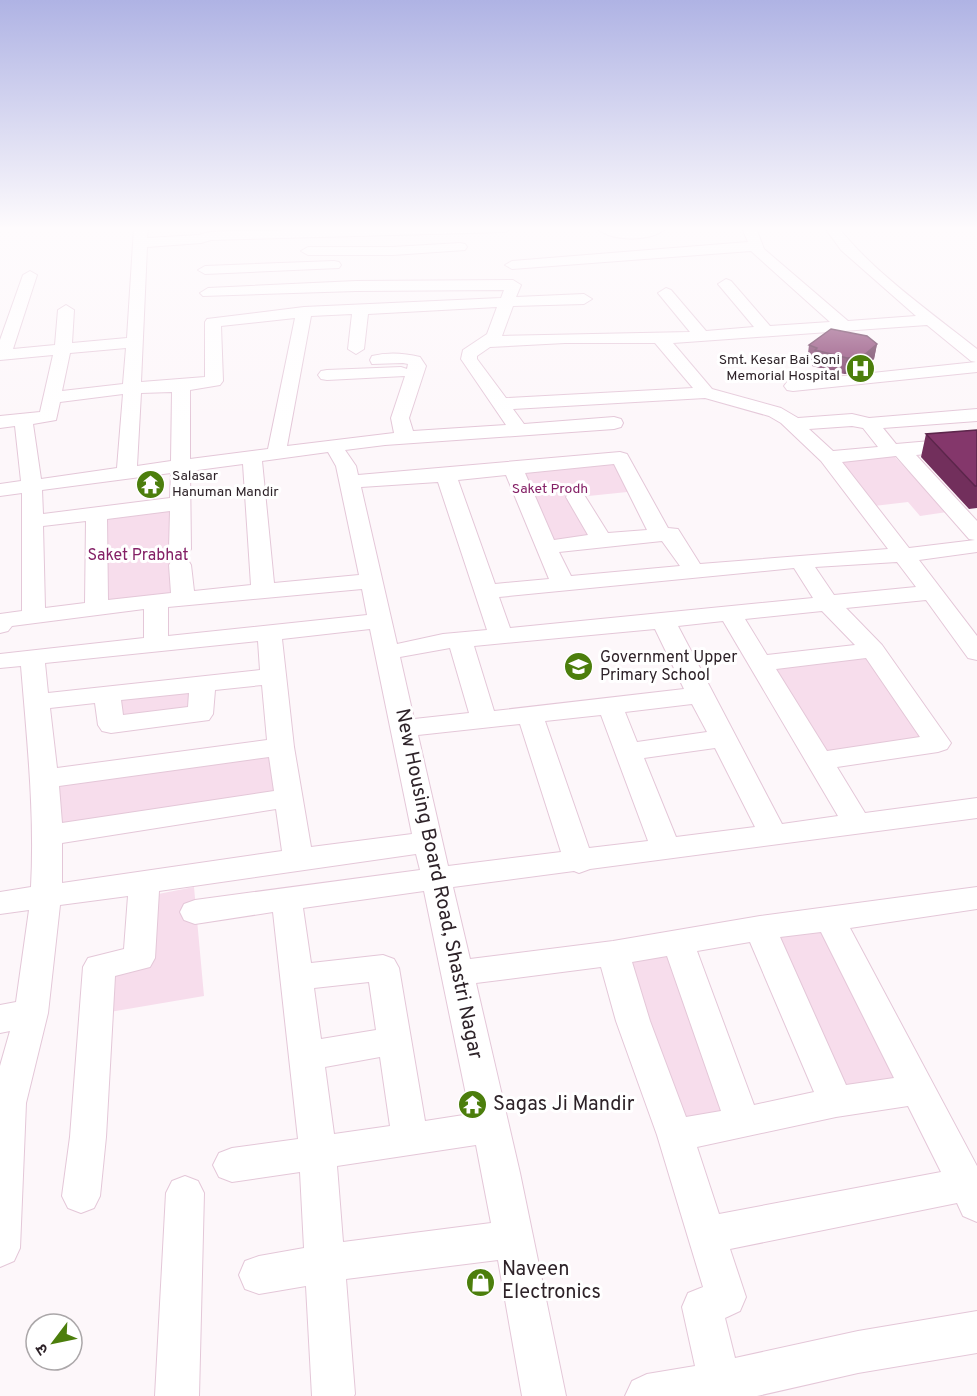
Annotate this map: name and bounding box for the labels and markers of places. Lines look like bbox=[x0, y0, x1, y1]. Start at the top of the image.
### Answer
place label: Smt. Kesar Bai Soni Memorial Hospital bbox=[719, 352, 840, 385]
hospital icon: Smt. Kesar Bai Soni Memorial Hospital bbox=[845, 352, 877, 384]
temple icon: Salasar Hanuman Mandir bbox=[135, 468, 167, 500]
place label: Salasar Hanuman Mandir bbox=[172, 468, 279, 501]
place label: Government Upper Primary School bbox=[600, 648, 738, 686]
school or university icon: Government Upper Primary School bbox=[563, 651, 595, 683]
temple icon: Sagas Ji Mandir bbox=[456, 1089, 488, 1121]
place label: Sagas Ji Mandir bbox=[493, 1092, 635, 1118]
place label: Naveen Electronics bbox=[502, 1257, 601, 1306]
shop icon: Naveen Electronics bbox=[465, 1266, 497, 1298]

